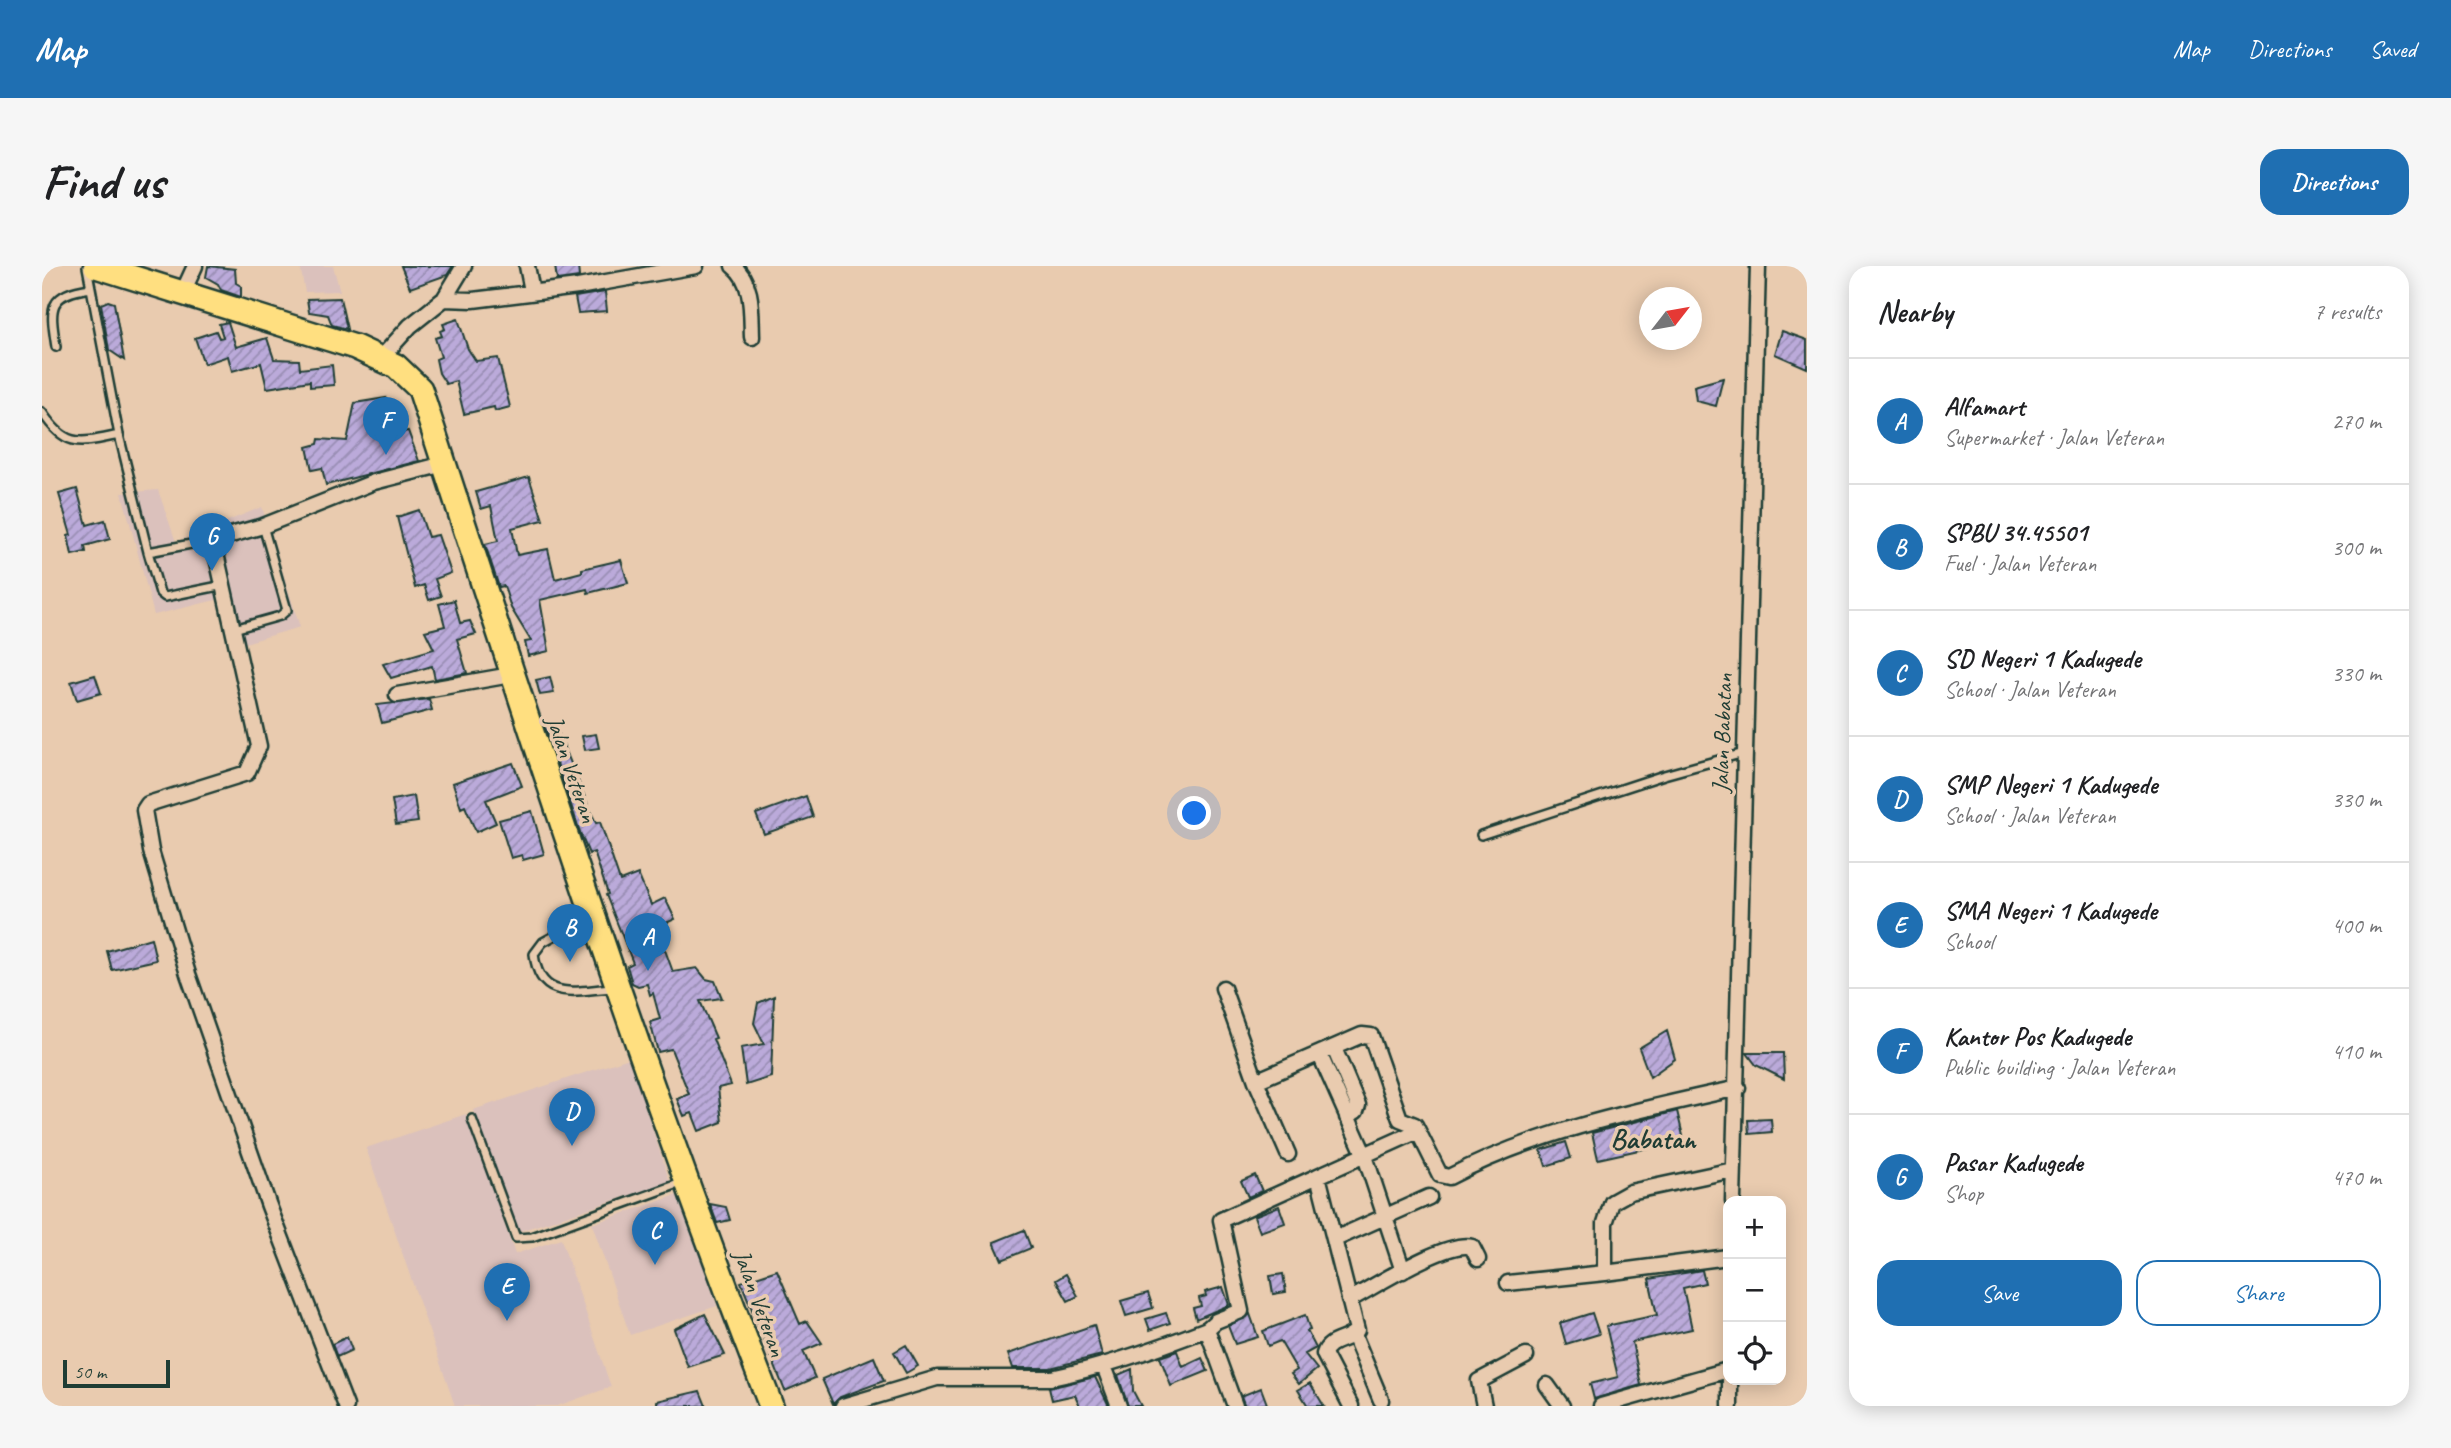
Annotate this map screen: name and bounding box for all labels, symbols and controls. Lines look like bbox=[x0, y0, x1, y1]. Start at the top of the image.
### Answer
text: Map bbox=[35, 28, 86, 70]
text: Map bbox=[2173, 34, 2210, 64]
text: Directions bbox=[2248, 34, 2331, 64]
text: Saved bbox=[2369, 34, 2416, 64]
button: Directions bbox=[2260, 149, 2409, 215]
text: Find us bbox=[42, 151, 164, 213]
north arrow bbox=[1639, 287, 1702, 350]
text: Nearby bbox=[1877, 293, 1953, 331]
text: 7 results bbox=[2314, 297, 2381, 326]
text: Alfamart bbox=[1944, 390, 2025, 423]
pin: F bbox=[363, 397, 409, 455]
text: A bbox=[1894, 407, 1906, 436]
text: 270 m bbox=[2332, 407, 2381, 436]
text: Supermarket · Jalan Veteran bbox=[1944, 423, 2164, 452]
pin: G bbox=[189, 513, 235, 571]
text: SPBU 34.45501 bbox=[1944, 516, 2087, 549]
text: B bbox=[1894, 533, 1906, 562]
text: 300 m bbox=[2332, 533, 2381, 562]
text: Fuel · Jalan Veteran bbox=[1944, 549, 2096, 578]
text: SD Negeri 1 Kadugede bbox=[1944, 642, 2141, 675]
text: C bbox=[1895, 659, 1905, 688]
text: 330 m bbox=[2332, 659, 2381, 688]
street label: Jalan Babatan bbox=[1705, 673, 1739, 794]
text: School · Jalan Veteran bbox=[1944, 675, 2116, 704]
street label: Jalan Veteran bbox=[539, 710, 604, 827]
text: SMP Negeri 1 Kadugede bbox=[1944, 768, 2157, 801]
text: D bbox=[1893, 785, 1907, 814]
text: 330 m bbox=[2332, 785, 2381, 814]
your location bbox=[1177, 796, 1211, 830]
text: School · Jalan Veteran bbox=[1944, 801, 2116, 830]
text: SMA Negeri 1 Kadugede bbox=[1944, 894, 2157, 927]
pin: B bbox=[547, 904, 593, 962]
text: E bbox=[1894, 911, 1906, 940]
text: 400 m bbox=[2332, 911, 2381, 940]
pin: A bbox=[625, 913, 671, 971]
text: School bbox=[1944, 927, 1993, 956]
text: Kantor Pos Kadugede bbox=[1944, 1020, 2131, 1053]
text: F bbox=[1895, 1037, 1905, 1066]
text: 410 m bbox=[2332, 1037, 2381, 1066]
text: Public building · Jalan Veteran bbox=[1944, 1053, 2175, 1082]
pin: D bbox=[549, 1088, 595, 1146]
district label: Babatan bbox=[1611, 1121, 1698, 1156]
text: Pasar Kadugede bbox=[1944, 1146, 2083, 1179]
text: G bbox=[1894, 1163, 1906, 1192]
text: 470 m bbox=[2332, 1163, 2381, 1192]
text: Shop bbox=[1944, 1179, 1983, 1208]
map controls bbox=[1723, 1196, 1786, 1385]
button: + bbox=[1723, 1196, 1786, 1259]
pin: C bbox=[632, 1207, 678, 1265]
street label: Jalan Veteran bbox=[726, 1245, 793, 1361]
button: − bbox=[1723, 1259, 1786, 1322]
button: Save bbox=[1877, 1260, 2122, 1326]
button: Share bbox=[2136, 1260, 2381, 1326]
pin: E bbox=[484, 1263, 530, 1321]
button: locate bbox=[1723, 1322, 1786, 1385]
scale bar bbox=[63, 1357, 170, 1389]
text: 50 m bbox=[74, 1360, 106, 1384]

